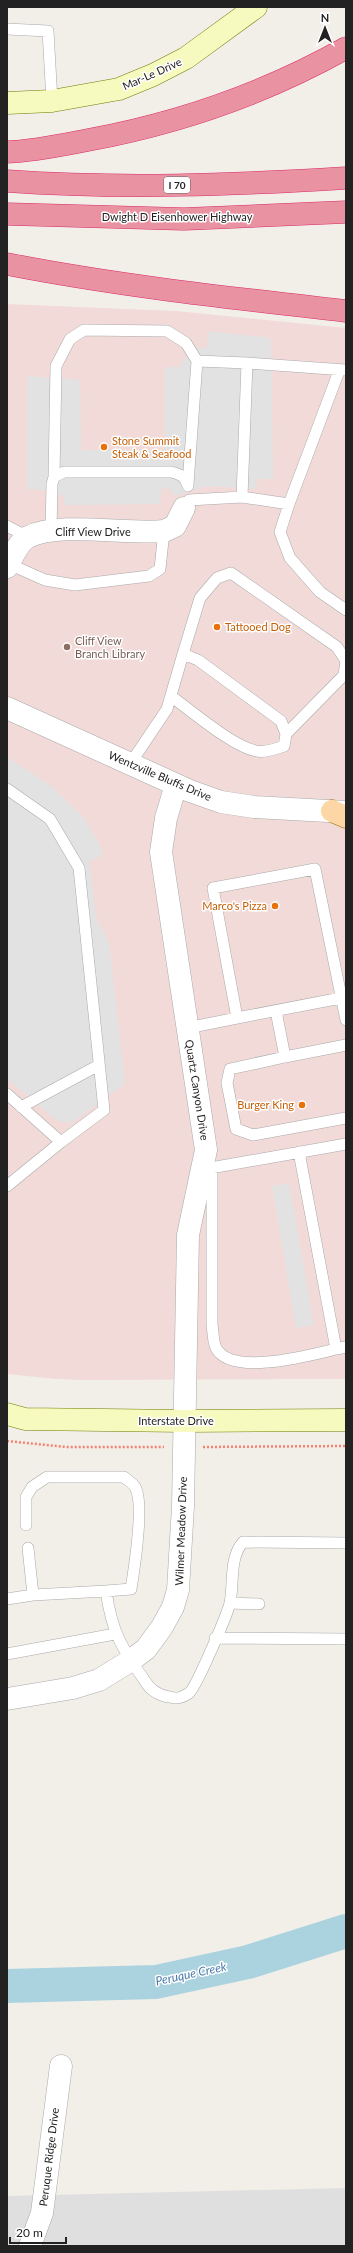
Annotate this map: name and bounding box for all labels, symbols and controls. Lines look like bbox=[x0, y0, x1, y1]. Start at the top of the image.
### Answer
north arrow bbox=[305, 8, 345, 48]
text: N bbox=[321, 11, 329, 24]
street label: Mar-Le Drive bbox=[120, 55, 184, 92]
road number: I 70 bbox=[164, 177, 190, 193]
street label: Dwight D Eisenhower Highway bbox=[102, 210, 253, 223]
place label: Stone Summit Steak & Seafood bbox=[112, 434, 191, 460]
marker: Stone Summit Steak & Seafood bbox=[99, 442, 109, 452]
street label: Cliff View Drive bbox=[55, 525, 131, 538]
place label: Tattooed Dog bbox=[225, 620, 291, 633]
marker: Tattooed Dog bbox=[212, 622, 222, 632]
place label: Cliff View Branch Library bbox=[75, 634, 146, 660]
marker: Cliff View Branch Library bbox=[62, 642, 72, 652]
street label: Wentzville Bluffs Drive bbox=[107, 748, 214, 803]
place label: Marco's Pizza bbox=[202, 899, 267, 912]
marker: Marco's Pizza bbox=[270, 901, 280, 911]
street label: Quartz Canyon Drive bbox=[183, 1039, 212, 1141]
place label: Burger King bbox=[237, 1098, 294, 1111]
marker: Burger King bbox=[297, 1100, 307, 1110]
street label: Interstate Drive bbox=[138, 1414, 214, 1427]
street label: Wilmer Meadow Drive bbox=[172, 1476, 189, 1586]
water label: Peruque Creek bbox=[154, 1959, 228, 1988]
street label: Peruque Ridge Drive bbox=[36, 2107, 61, 2207]
scale bar bbox=[10, 2219, 66, 2245]
text: 20 m bbox=[16, 2225, 43, 2240]

